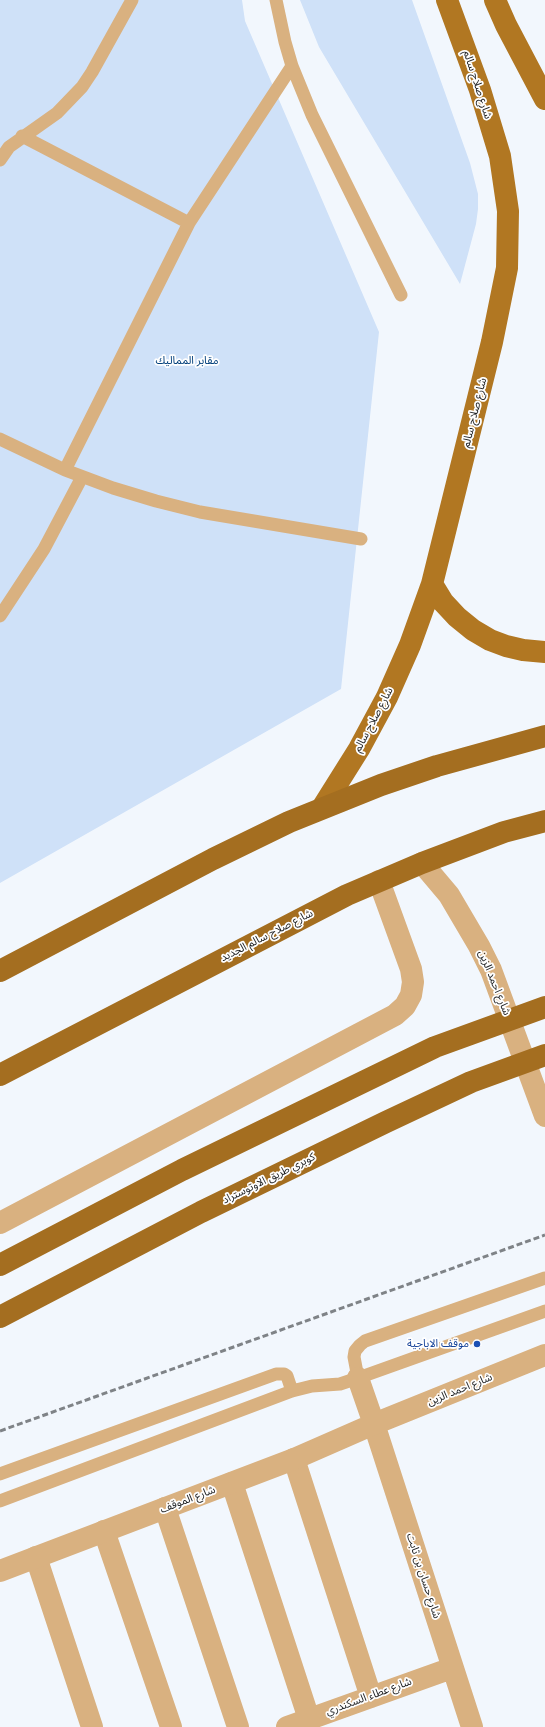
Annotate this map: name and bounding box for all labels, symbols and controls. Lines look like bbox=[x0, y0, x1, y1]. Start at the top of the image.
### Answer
street label: شارع صلاح سالم bbox=[460, 49, 494, 121]
park label: مقابر المماليك bbox=[155, 354, 219, 368]
street label: شارع صلاح سالم bbox=[460, 377, 490, 449]
street label: شارع صلاح سالم bbox=[351, 685, 397, 755]
street label: شارع صلاح سالم الجديد bbox=[219, 907, 315, 965]
street label: شارع احمد الزين bbox=[475, 948, 513, 1018]
street label: كوبري طريق الاوتوستراد bbox=[220, 1151, 318, 1207]
place label: موقف الاباجية bbox=[407, 1337, 469, 1351]
marker: موقف الاباجية bbox=[472, 1339, 482, 1349]
street label: شارع احمد الزين bbox=[425, 1371, 495, 1409]
street label: شارع الموقف bbox=[158, 1483, 218, 1517]
street label: شارع حسان بن ثابت bbox=[403, 1532, 443, 1620]
street label: شارع عطاء السكندري bbox=[324, 1675, 414, 1719]

